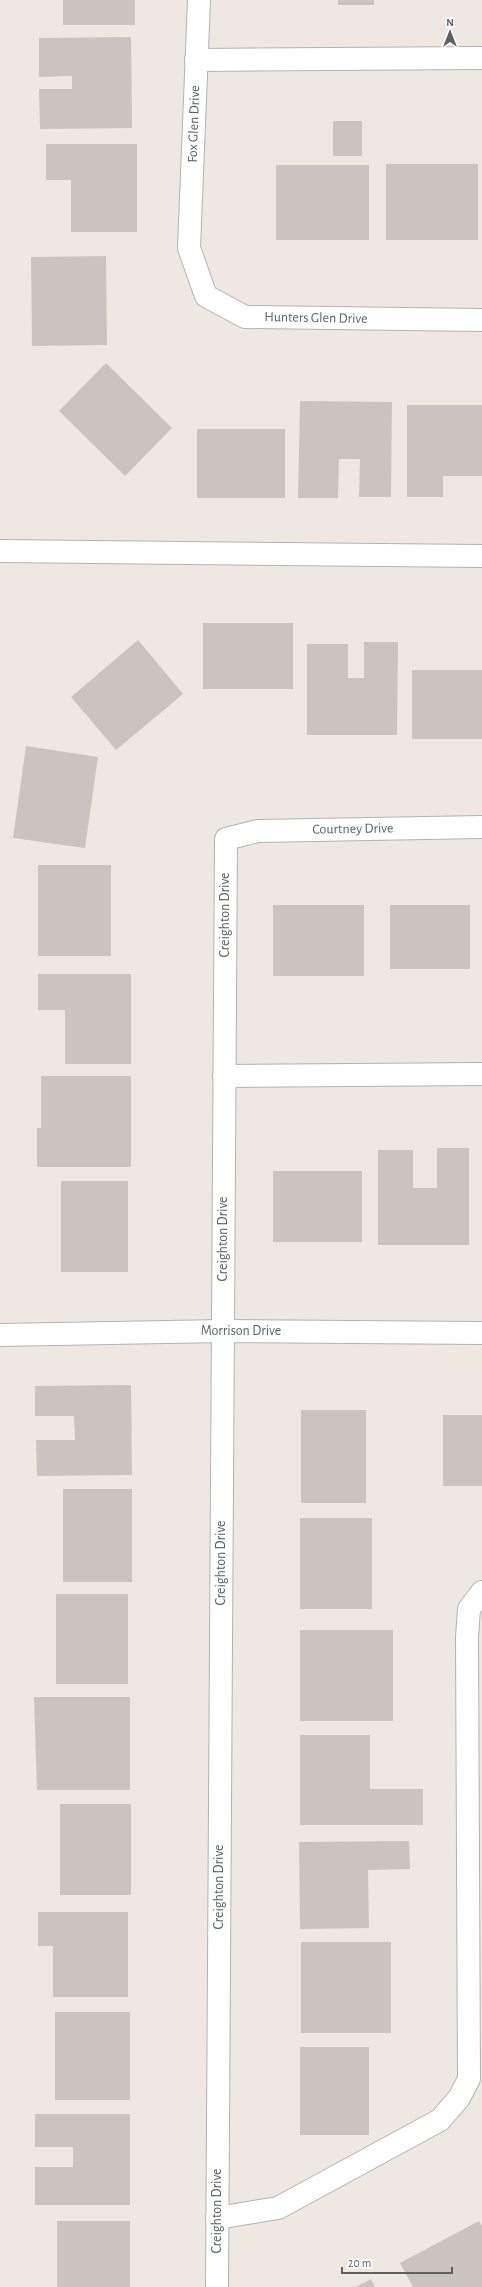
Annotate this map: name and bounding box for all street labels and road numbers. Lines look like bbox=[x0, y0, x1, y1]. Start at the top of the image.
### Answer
street label: Fox Glen Drive bbox=[186, 85, 202, 163]
street label: Hunters Glen Drive bbox=[264, 310, 368, 326]
street label: Courtney Drive bbox=[312, 821, 394, 837]
street label: Creighton Drive bbox=[218, 872, 232, 958]
street label: Creighton Drive bbox=[216, 1196, 230, 1282]
street label: Morrison Drive bbox=[201, 1324, 281, 1338]
street label: Creighton Drive bbox=[214, 1520, 228, 1606]
street label: Creighton Drive bbox=[212, 1844, 226, 1930]
street label: Creighton Drive bbox=[210, 2168, 224, 2254]

